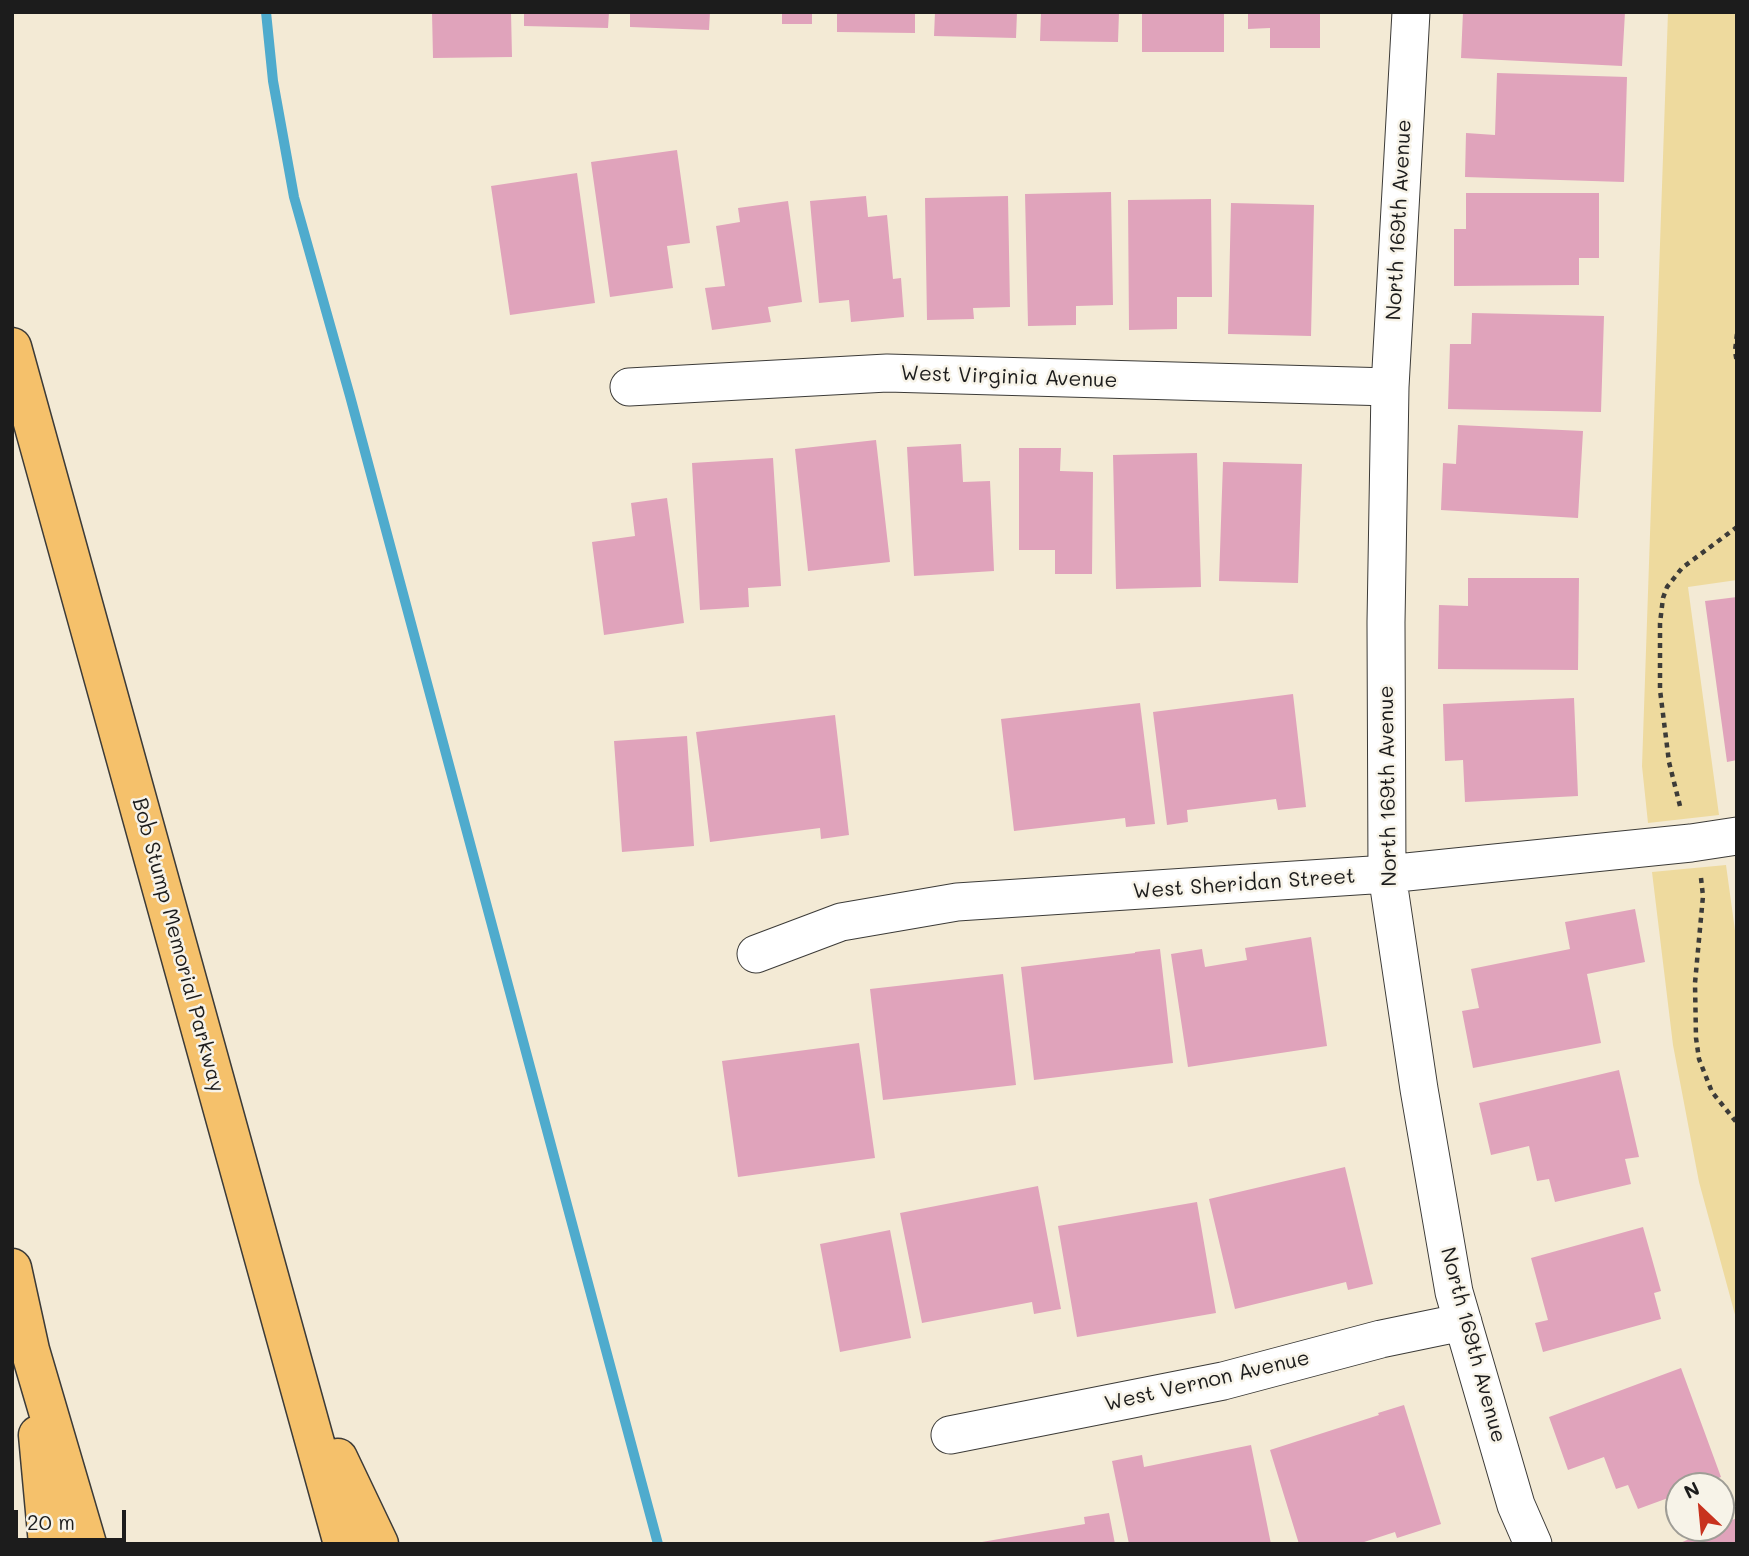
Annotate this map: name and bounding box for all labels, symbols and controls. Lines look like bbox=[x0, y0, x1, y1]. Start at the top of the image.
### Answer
street label: North 169th Avenue bbox=[1381, 119, 1417, 321]
street label: West Virginia Avenue bbox=[900, 361, 1118, 393]
street label: North 169th Avenue bbox=[1374, 685, 1402, 887]
street label: Bob Stump Memorial Parkway bbox=[127, 795, 229, 1095]
street label: West Sheridan Street bbox=[1132, 864, 1356, 904]
street label: North 169th Avenue bbox=[1435, 1245, 1511, 1445]
street label: West Vernon Avenue bbox=[1102, 1345, 1312, 1417]
north arrow bbox=[1665, 1472, 1735, 1542]
text: N bbox=[1679, 1475, 1703, 1504]
scale bar bbox=[18, 1496, 130, 1540]
text: 20 m bbox=[27, 1508, 75, 1535]

